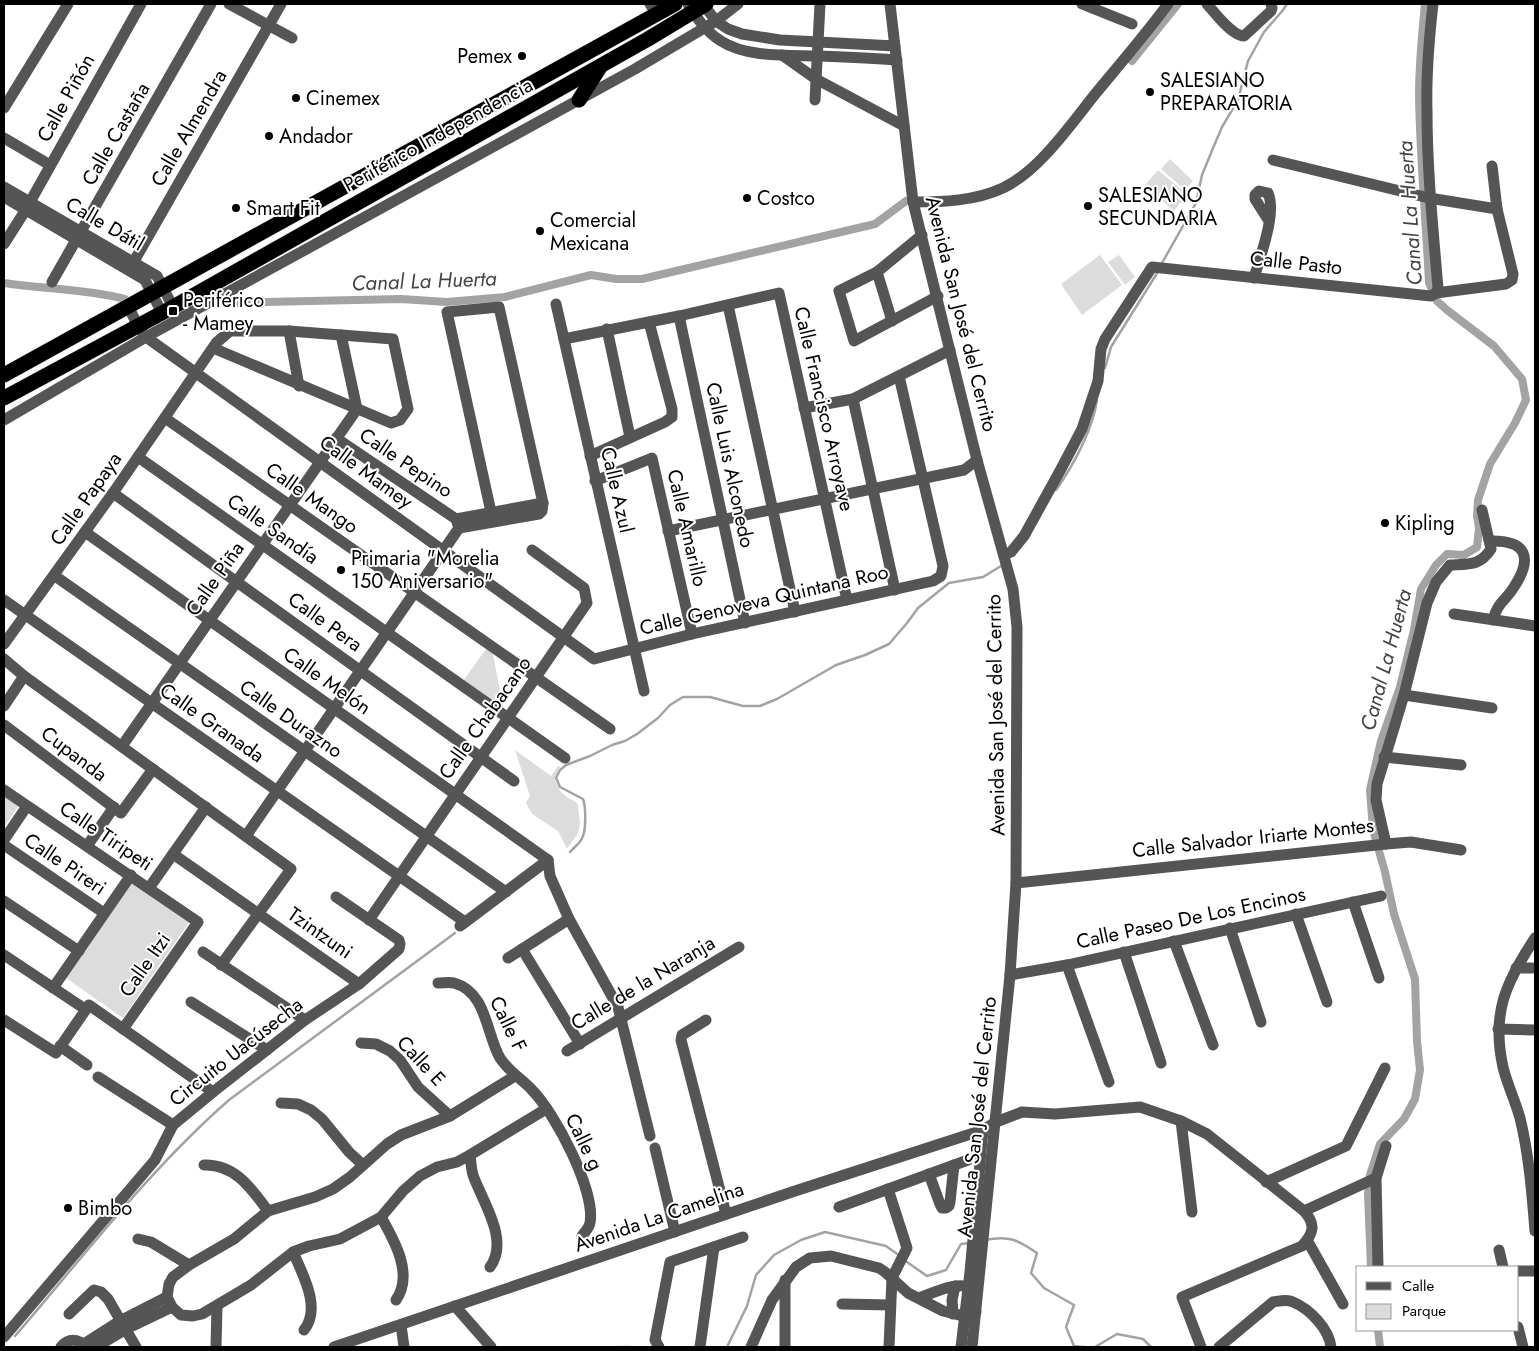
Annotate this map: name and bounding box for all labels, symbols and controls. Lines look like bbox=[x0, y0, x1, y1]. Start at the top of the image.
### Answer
place label: Pemex bbox=[457, 42, 513, 71]
street label: Calle Piñón bbox=[30, 49, 102, 147]
marker: Pemex bbox=[516, 50, 528, 62]
street label: Calle Almendra bbox=[144, 64, 234, 192]
place label: SALESIANO PREPARATORIA bbox=[1160, 66, 1293, 118]
street label: Periférico Independencia bbox=[338, 71, 538, 199]
street label: Calle Castaña bbox=[75, 77, 157, 191]
place label: Cinemex bbox=[306, 84, 380, 113]
marker: SALESIANO PREPARATORIA bbox=[1144, 86, 1156, 98]
marker: Cinemex bbox=[290, 92, 302, 104]
place label: Andador bbox=[279, 122, 353, 151]
marker: Andador bbox=[263, 130, 275, 142]
water label: Canal La Huerta bbox=[1390, 139, 1430, 287]
place label: SALESIANO SECUNDARIA bbox=[1098, 181, 1218, 233]
place label: Costco bbox=[757, 184, 815, 213]
street label: Calle Dátil bbox=[60, 190, 150, 258]
marker: Costco bbox=[741, 192, 753, 204]
street label: Avenida San José del Cerrito bbox=[918, 193, 1004, 435]
place label: Smart Fit bbox=[246, 194, 320, 223]
marker: SALESIANO SECUNDARIA bbox=[1082, 200, 1094, 212]
marker: Smart Fit bbox=[230, 202, 242, 214]
place label: Comercial Mexicana bbox=[550, 206, 636, 258]
marker: Comercial Mexicana bbox=[534, 225, 546, 237]
street label: Calle Pasto bbox=[1248, 244, 1344, 282]
water label: Canal La Huerta bbox=[351, 263, 497, 299]
place label: Periférico - Mamey bbox=[183, 286, 264, 338]
street label: Calle Francisco Arroyave bbox=[786, 304, 862, 514]
marker: Periférico - Mamey bbox=[167, 305, 179, 317]
street label: Calle Luis Alconedo bbox=[698, 380, 762, 551]
street label: Calle Pepino bbox=[353, 421, 459, 505]
street label: Calle Mamey bbox=[313, 428, 419, 516]
street label: Calle Azul bbox=[593, 444, 641, 536]
street label: Calle Papaya bbox=[43, 446, 129, 552]
street label: Calle Mango bbox=[260, 455, 364, 541]
street label: Calle Amarillo bbox=[659, 467, 715, 590]
street label: Calle Sandía bbox=[221, 487, 325, 571]
place label: Kipling bbox=[1395, 509, 1455, 538]
marker: Kipling bbox=[1379, 517, 1391, 529]
street label: Calle Piña bbox=[179, 536, 251, 622]
place label: Primaria "Morelia 150 Aniversario" bbox=[351, 544, 499, 596]
street label: Calle Genoveva Quintana Roo bbox=[637, 557, 891, 643]
marker: Primaria "Morelia 150 Aniversario" bbox=[335, 564, 347, 576]
street label: Calle Pera bbox=[282, 585, 368, 659]
water label: Canal La Huerta bbox=[1353, 586, 1419, 734]
street label: Avenida San José del Cerrito bbox=[979, 594, 1013, 836]
street label: Calle Melón bbox=[277, 640, 377, 722]
street label: Calle Chabacano bbox=[432, 651, 538, 785]
street label: Calle Durazno bbox=[234, 673, 349, 765]
street label: Calle Granada bbox=[154, 676, 270, 770]
street label: Cupanda bbox=[35, 719, 113, 789]
street label: Calle Tiripeti bbox=[53, 794, 159, 878]
street label: Calle Salvador Iriarte Montes bbox=[1131, 811, 1375, 865]
street label: Calle Pireri bbox=[18, 826, 112, 902]
street label: Calle Paseo De Los Encinos bbox=[1074, 880, 1308, 956]
street label: Tzintzuni bbox=[282, 900, 358, 966]
street label: Calle Itzi bbox=[112, 927, 178, 1003]
street label: Calle de la Naranja bbox=[565, 928, 721, 1038]
street label: Circuito Uacúsecha bbox=[163, 990, 309, 1114]
street label: Calle F bbox=[482, 991, 534, 1057]
street label: Avenida San José del Cerrito bbox=[950, 995, 1004, 1239]
street label: Calle E bbox=[390, 1029, 452, 1093]
street label: Calle g bbox=[558, 1109, 610, 1175]
street label: Avenida La Camelina bbox=[570, 1174, 748, 1260]
place label: Bimbo bbox=[78, 1194, 132, 1223]
marker: Bimbo bbox=[62, 1202, 74, 1214]
legend bbox=[1356, 1266, 1519, 1331]
text: Calle bbox=[1402, 1275, 1434, 1297]
text: Parque bbox=[1402, 1300, 1446, 1322]

